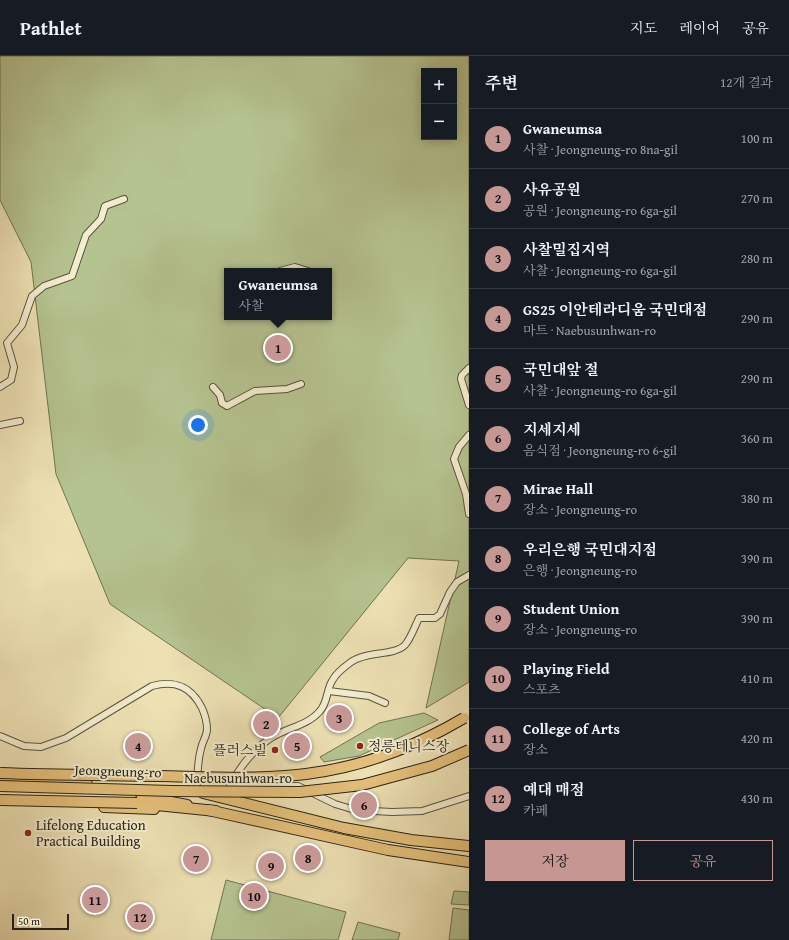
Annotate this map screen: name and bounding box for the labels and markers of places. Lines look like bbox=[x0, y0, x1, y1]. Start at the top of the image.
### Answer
pin: 1 bbox=[265, 333, 291, 363]
pin: 3 bbox=[326, 703, 352, 733]
pin: 2 bbox=[253, 709, 279, 739]
pin: 4 bbox=[125, 731, 151, 761]
pin: 5 bbox=[284, 731, 310, 761]
place label: 정릉테니스장 bbox=[368, 736, 450, 756]
place label: 플러스빌 bbox=[213, 740, 267, 760]
marker: 정릉테니스장 bbox=[355, 741, 365, 751]
marker: 플러스빌 bbox=[270, 745, 280, 755]
pin: 6 bbox=[351, 790, 377, 820]
place label: Lifelong Education Practical Building bbox=[36, 815, 146, 851]
marker: Lifelong Education Practical Building bbox=[23, 828, 33, 838]
pin: 8 bbox=[295, 843, 321, 873]
pin: 7 bbox=[183, 844, 209, 874]
pin: 9 bbox=[258, 851, 284, 881]
pin: 10 bbox=[241, 881, 267, 911]
pin: 11 bbox=[82, 885, 108, 915]
pin: 12 bbox=[127, 902, 153, 932]

